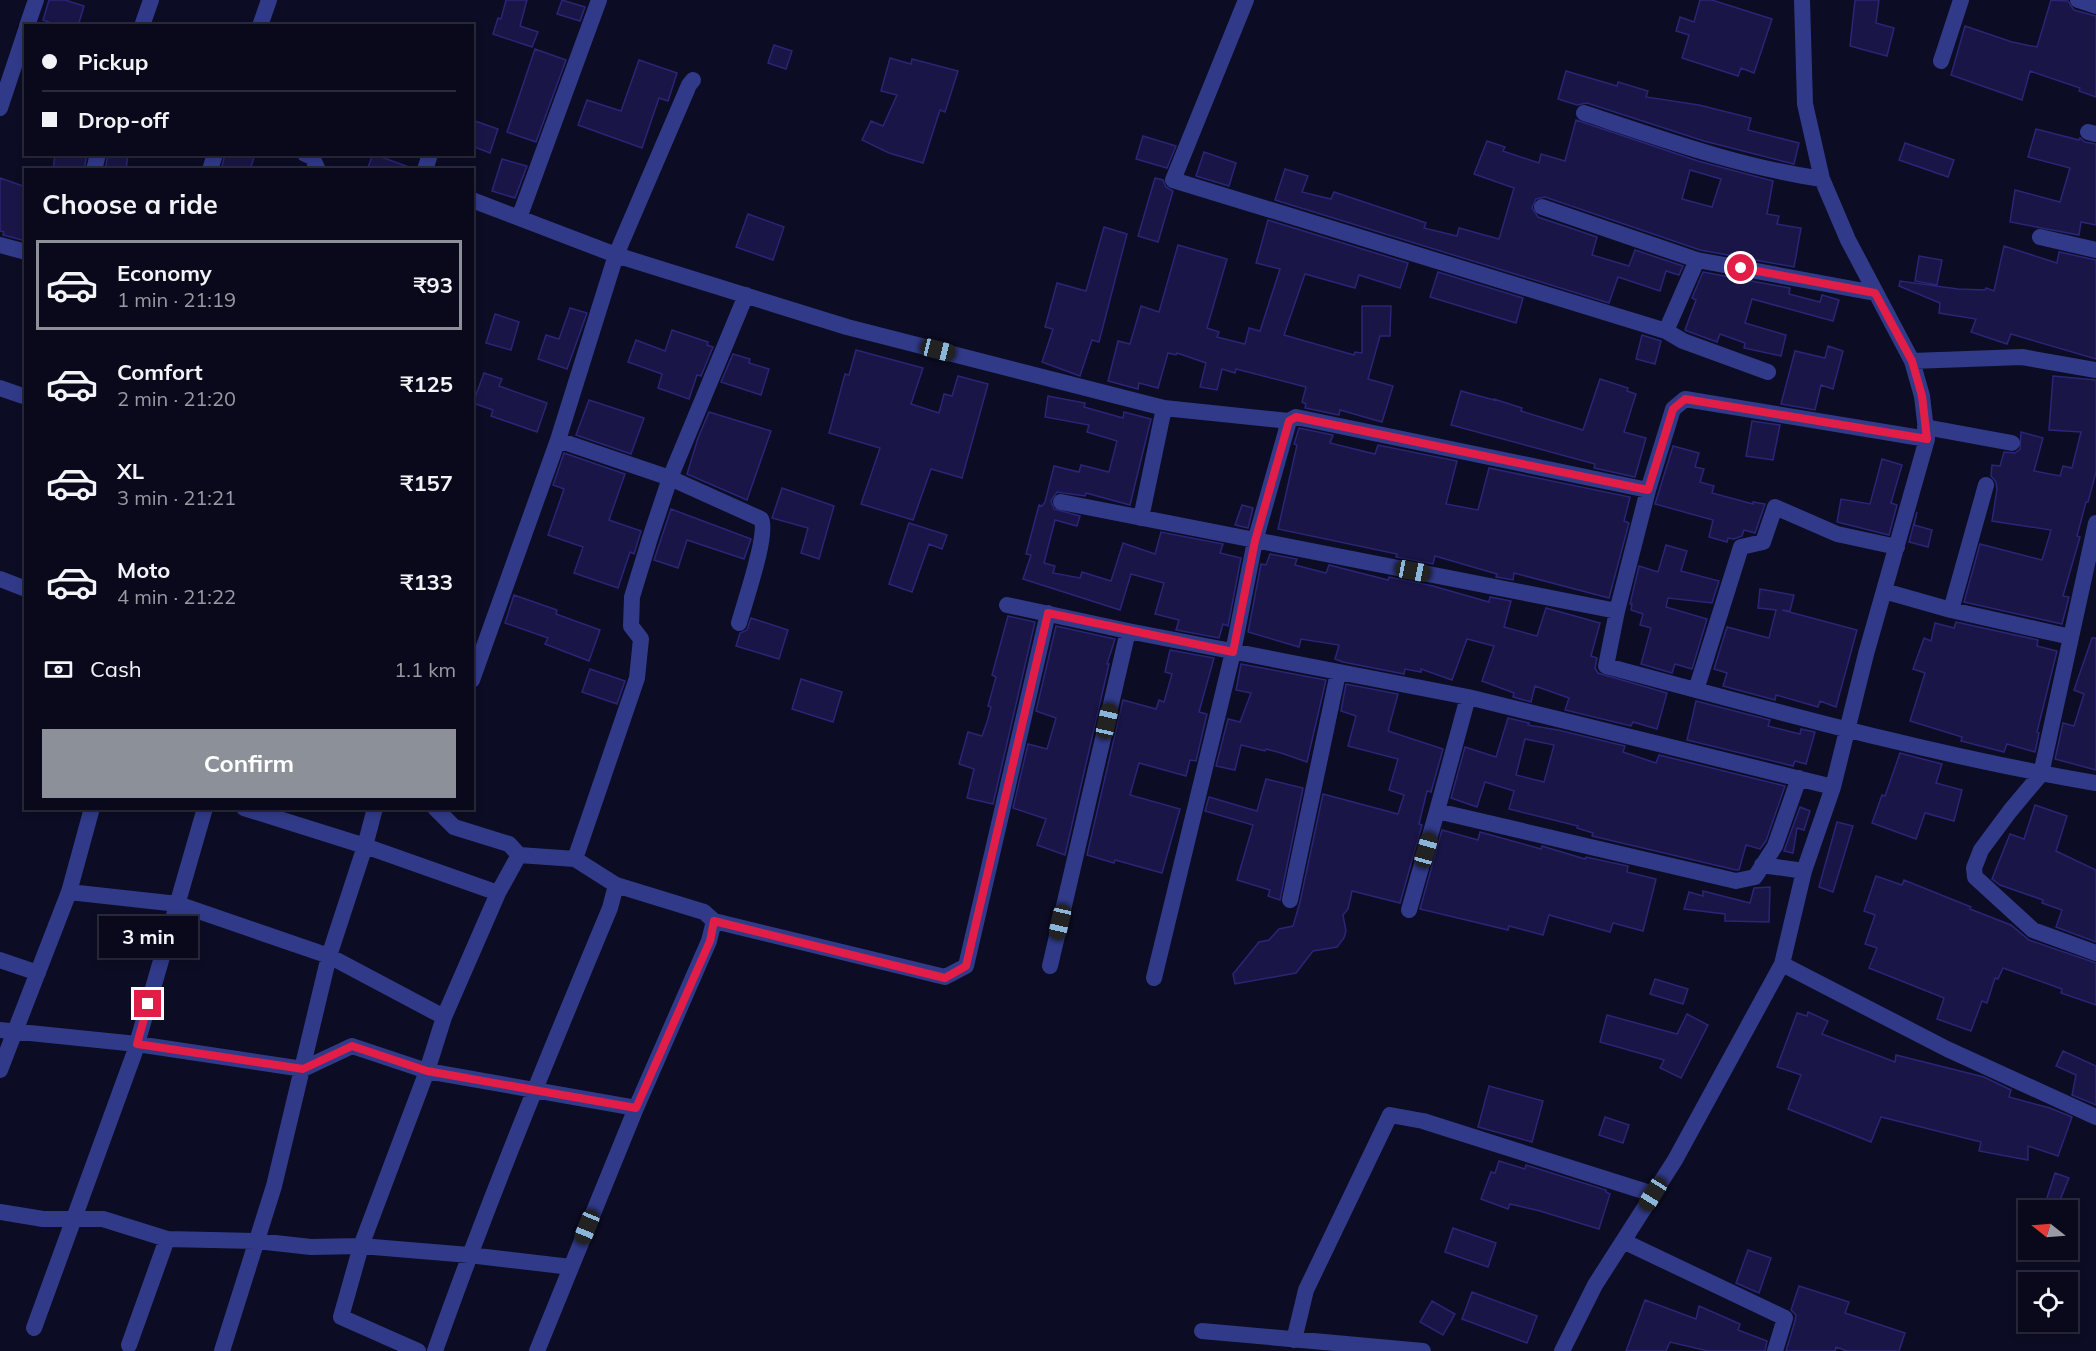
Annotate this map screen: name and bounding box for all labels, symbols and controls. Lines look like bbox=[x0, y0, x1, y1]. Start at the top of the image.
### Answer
text: Pickup bbox=[78, 48, 148, 76]
text: Drop-off bbox=[78, 106, 169, 134]
text: Choose a ride bbox=[42, 187, 218, 221]
route start bbox=[1727, 254, 1754, 281]
icon: car bbox=[45, 258, 99, 312]
text: Economy bbox=[117, 259, 212, 287]
text: ₹93 bbox=[413, 271, 453, 299]
text: 1 min · 21:19 bbox=[117, 287, 236, 312]
car bbox=[918, 337, 958, 363]
icon: car bbox=[45, 357, 99, 411]
text: Comfort bbox=[117, 358, 203, 386]
text: ₹125 bbox=[400, 370, 453, 398]
text: 2 min · 21:20 bbox=[117, 386, 236, 411]
icon: car bbox=[45, 456, 99, 510]
text: XL bbox=[117, 457, 144, 485]
text: ₹157 bbox=[400, 469, 453, 497]
text: 3 min · 21:21 bbox=[117, 485, 236, 510]
icon: car bbox=[45, 555, 99, 609]
text: Moto bbox=[117, 556, 170, 584]
car bbox=[1394, 559, 1432, 583]
text: ₹133 bbox=[400, 568, 453, 596]
text: 4 min · 21:22 bbox=[117, 584, 236, 609]
icon: cash bbox=[42, 653, 75, 686]
text: Cash bbox=[90, 655, 142, 683]
text: 1.1 km bbox=[394, 657, 456, 682]
car bbox=[1094, 701, 1120, 741]
button: Confirm bbox=[42, 729, 456, 798]
car bbox=[1412, 830, 1440, 870]
car bbox=[1047, 902, 1073, 942]
callout: 3 min bbox=[98, 917, 198, 959]
text: 3 min bbox=[122, 924, 175, 949]
route end bbox=[134, 990, 161, 1017]
car bbox=[1636, 1174, 1670, 1214]
north arrow bbox=[2018, 1200, 2078, 1260]
map controls bbox=[2018, 1200, 2078, 1332]
car bbox=[572, 1207, 602, 1247]
button: locate bbox=[2018, 1272, 2078, 1332]

